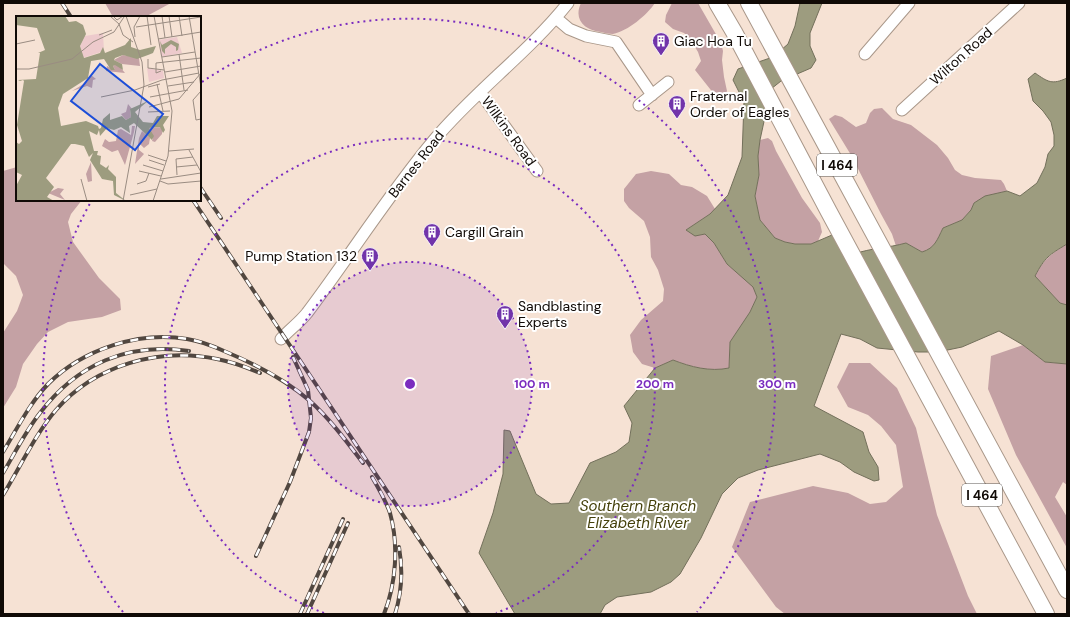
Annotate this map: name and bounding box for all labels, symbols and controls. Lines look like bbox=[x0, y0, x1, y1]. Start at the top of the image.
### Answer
inset map bbox=[16, 16, 201, 201]
street label: Wilton Road bbox=[926, 23, 996, 89]
building icon: Giac Hoa Tu bbox=[651, 31, 671, 56]
place label: Giac Hoa Tu bbox=[674, 32, 752, 50]
place label: Fraternal Order of Eagles bbox=[690, 87, 790, 121]
street label: Wilkins Road bbox=[478, 93, 540, 169]
building icon: Fraternal Order of Eagles bbox=[667, 94, 687, 119]
street label: Barnes Road bbox=[384, 127, 448, 201]
road number: I 464 bbox=[817, 154, 857, 176]
building icon: Cargill Grain bbox=[422, 222, 442, 247]
place label: Cargill Grain bbox=[445, 223, 524, 241]
building icon: Pump Station 132 bbox=[360, 246, 380, 271]
place label: Pump Station 132 bbox=[245, 247, 357, 265]
place label: Sandblasting Experts bbox=[518, 297, 602, 331]
building icon: Sandblasting Experts bbox=[495, 304, 515, 329]
text: 100 m bbox=[514, 376, 550, 392]
text: 200 m bbox=[636, 376, 674, 392]
text: 300 m bbox=[758, 376, 796, 392]
centre of rings bbox=[403, 377, 417, 391]
road number: I 464 bbox=[962, 484, 1002, 506]
water label: Southern Branch Elizabeth River bbox=[580, 496, 697, 533]

